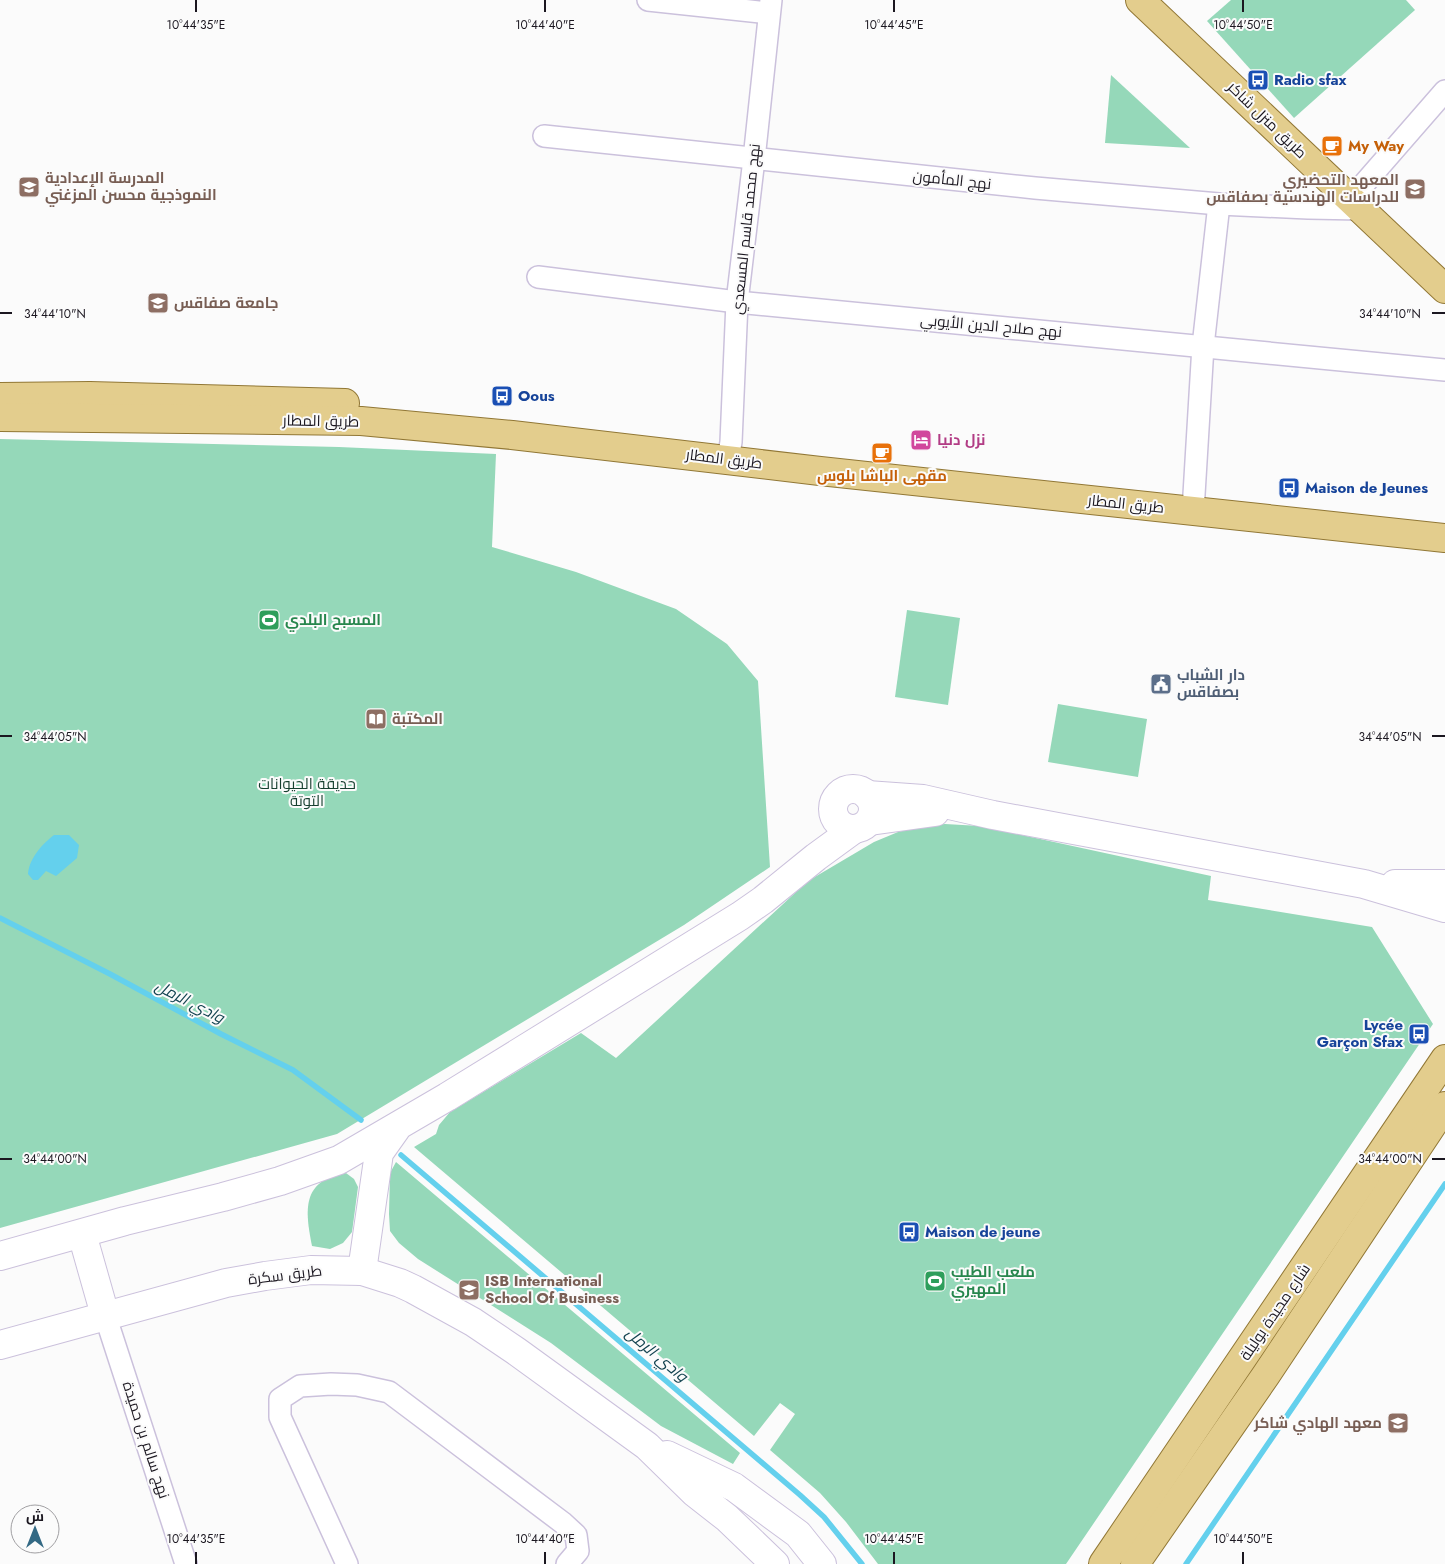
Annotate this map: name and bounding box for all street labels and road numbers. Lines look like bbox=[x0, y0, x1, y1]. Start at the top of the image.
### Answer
street label: طريق منزل شاكر bbox=[1222, 76, 1312, 164]
street label: نهج محمد قاسم المسعدي bbox=[726, 142, 767, 316]
street label: نهج المأمون bbox=[912, 165, 992, 195]
street label: نهج صلاح الدين الأيوبي bbox=[919, 309, 1063, 344]
street label: طريق المطار bbox=[281, 409, 360, 433]
street label: طريق المطار bbox=[684, 443, 763, 475]
street label: طريق المطار bbox=[1086, 489, 1165, 519]
street label: شارع مجيدة بوليلة bbox=[1234, 1259, 1316, 1365]
street label: طريق سكرة bbox=[247, 1260, 323, 1290]
street label: نهج سالم بن حميدة bbox=[117, 1379, 175, 1501]

